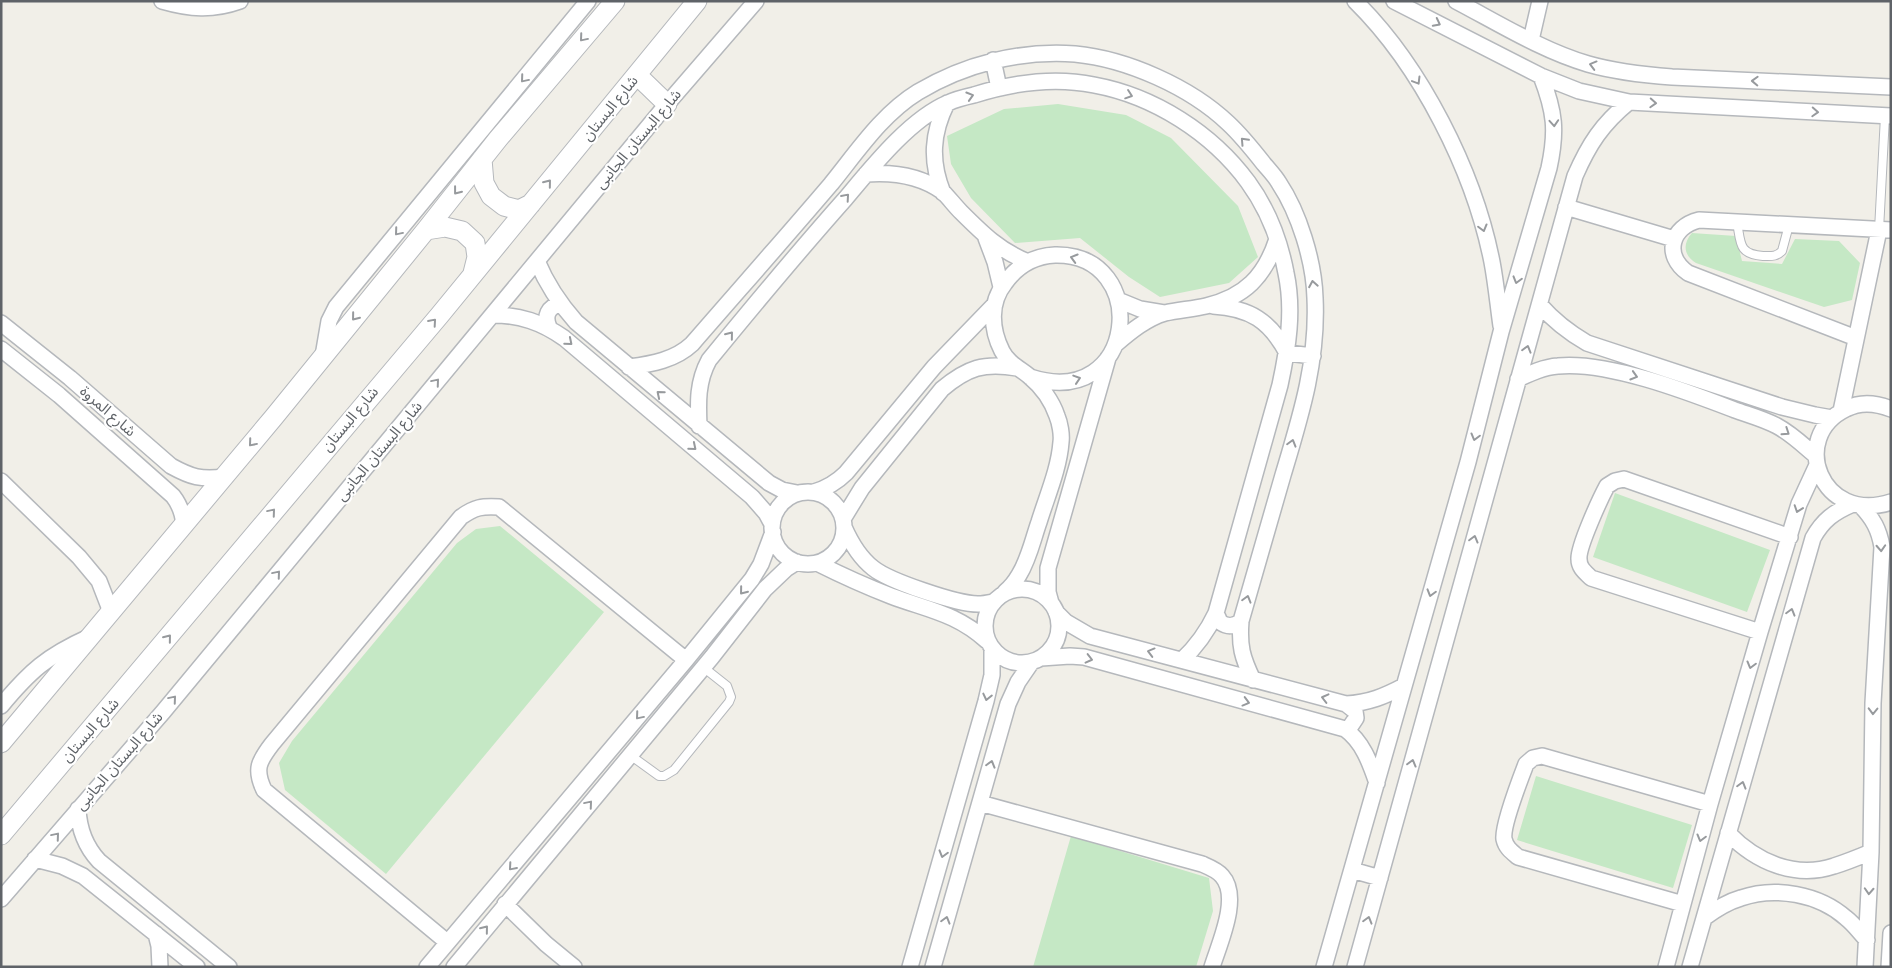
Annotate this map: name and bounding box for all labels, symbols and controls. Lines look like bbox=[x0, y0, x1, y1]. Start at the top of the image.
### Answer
one-way arrow bbox=[1432, 17, 1441, 27]
one-way arrow bbox=[580, 33, 589, 42]
one-way arrow bbox=[1589, 60, 1598, 71]
street label: شارع البستان bbox=[578, 72, 644, 146]
one-way arrow bbox=[520, 74, 529, 83]
one-way arrow bbox=[1411, 75, 1421, 84]
one-way arrow bbox=[1750, 75, 1758, 86]
street label: شارع البستان الجانبى bbox=[591, 85, 687, 194]
one-way arrow bbox=[1124, 89, 1133, 99]
one-way arrow bbox=[965, 92, 973, 102]
one-way arrow bbox=[1649, 98, 1657, 109]
one-way arrow bbox=[1812, 106, 1820, 117]
one-way arrow bbox=[1548, 119, 1559, 127]
one-way arrow bbox=[1241, 137, 1250, 146]
one-way arrow bbox=[543, 180, 552, 189]
one-way arrow bbox=[455, 185, 463, 194]
one-way arrow bbox=[840, 194, 849, 203]
one-way arrow bbox=[1477, 224, 1488, 233]
one-way arrow bbox=[394, 226, 403, 235]
one-way arrow bbox=[1071, 254, 1079, 264]
one-way arrow bbox=[1512, 275, 1522, 283]
one-way arrow bbox=[1309, 279, 1319, 288]
one-way arrow bbox=[352, 311, 360, 320]
one-way arrow bbox=[428, 318, 437, 327]
one-way arrow bbox=[724, 331, 733, 340]
one-way arrow bbox=[564, 337, 573, 346]
one-way arrow bbox=[1521, 345, 1531, 354]
one-way arrow bbox=[1629, 371, 1637, 381]
one-way arrow bbox=[1072, 374, 1081, 384]
one-way arrow bbox=[431, 379, 439, 388]
street label: شارع المروة bbox=[74, 382, 140, 443]
street label: شارع البستان bbox=[318, 383, 385, 457]
one-way arrow bbox=[657, 391, 666, 399]
street label: شارع البستان الجانبى bbox=[332, 397, 428, 506]
one-way arrow bbox=[1780, 426, 1790, 435]
one-way arrow bbox=[1470, 432, 1481, 441]
one-way arrow bbox=[250, 437, 258, 446]
one-way arrow bbox=[1287, 440, 1297, 448]
one-way arrow bbox=[688, 442, 697, 451]
one-way arrow bbox=[1794, 505, 1804, 513]
one-way arrow bbox=[266, 509, 275, 518]
one-way arrow bbox=[1468, 536, 1478, 544]
one-way arrow bbox=[1876, 545, 1887, 553]
one-way arrow bbox=[271, 571, 279, 580]
one-way arrow bbox=[740, 585, 748, 594]
one-way arrow bbox=[1426, 589, 1436, 597]
one-way arrow bbox=[1241, 596, 1251, 604]
one-way arrow bbox=[1786, 609, 1796, 617]
one-way arrow bbox=[163, 635, 171, 644]
one-way arrow bbox=[1147, 647, 1155, 658]
one-way arrow bbox=[1084, 653, 1093, 664]
one-way arrow bbox=[1747, 660, 1757, 668]
one-way arrow bbox=[982, 693, 993, 702]
one-way arrow bbox=[1320, 693, 1329, 704]
street label: شارع البستان bbox=[57, 694, 125, 768]
one-way arrow bbox=[167, 696, 176, 705]
one-way arrow bbox=[1241, 696, 1250, 707]
one-way arrow bbox=[1868, 707, 1878, 715]
street label: شارع البستان الجانبى bbox=[71, 708, 169, 816]
one-way arrow bbox=[637, 710, 645, 719]
one-way arrow bbox=[986, 760, 996, 768]
one-way arrow bbox=[1406, 760, 1416, 768]
one-way arrow bbox=[1736, 782, 1746, 790]
one-way arrow bbox=[583, 801, 591, 810]
one-way arrow bbox=[50, 832, 59, 841]
one-way arrow bbox=[1696, 833, 1707, 842]
one-way arrow bbox=[938, 849, 948, 857]
one-way arrow bbox=[509, 861, 518, 870]
one-way arrow bbox=[1864, 887, 1875, 895]
one-way arrow bbox=[1362, 915, 1373, 924]
one-way arrow bbox=[941, 916, 951, 925]
one-way arrow bbox=[479, 926, 487, 935]

